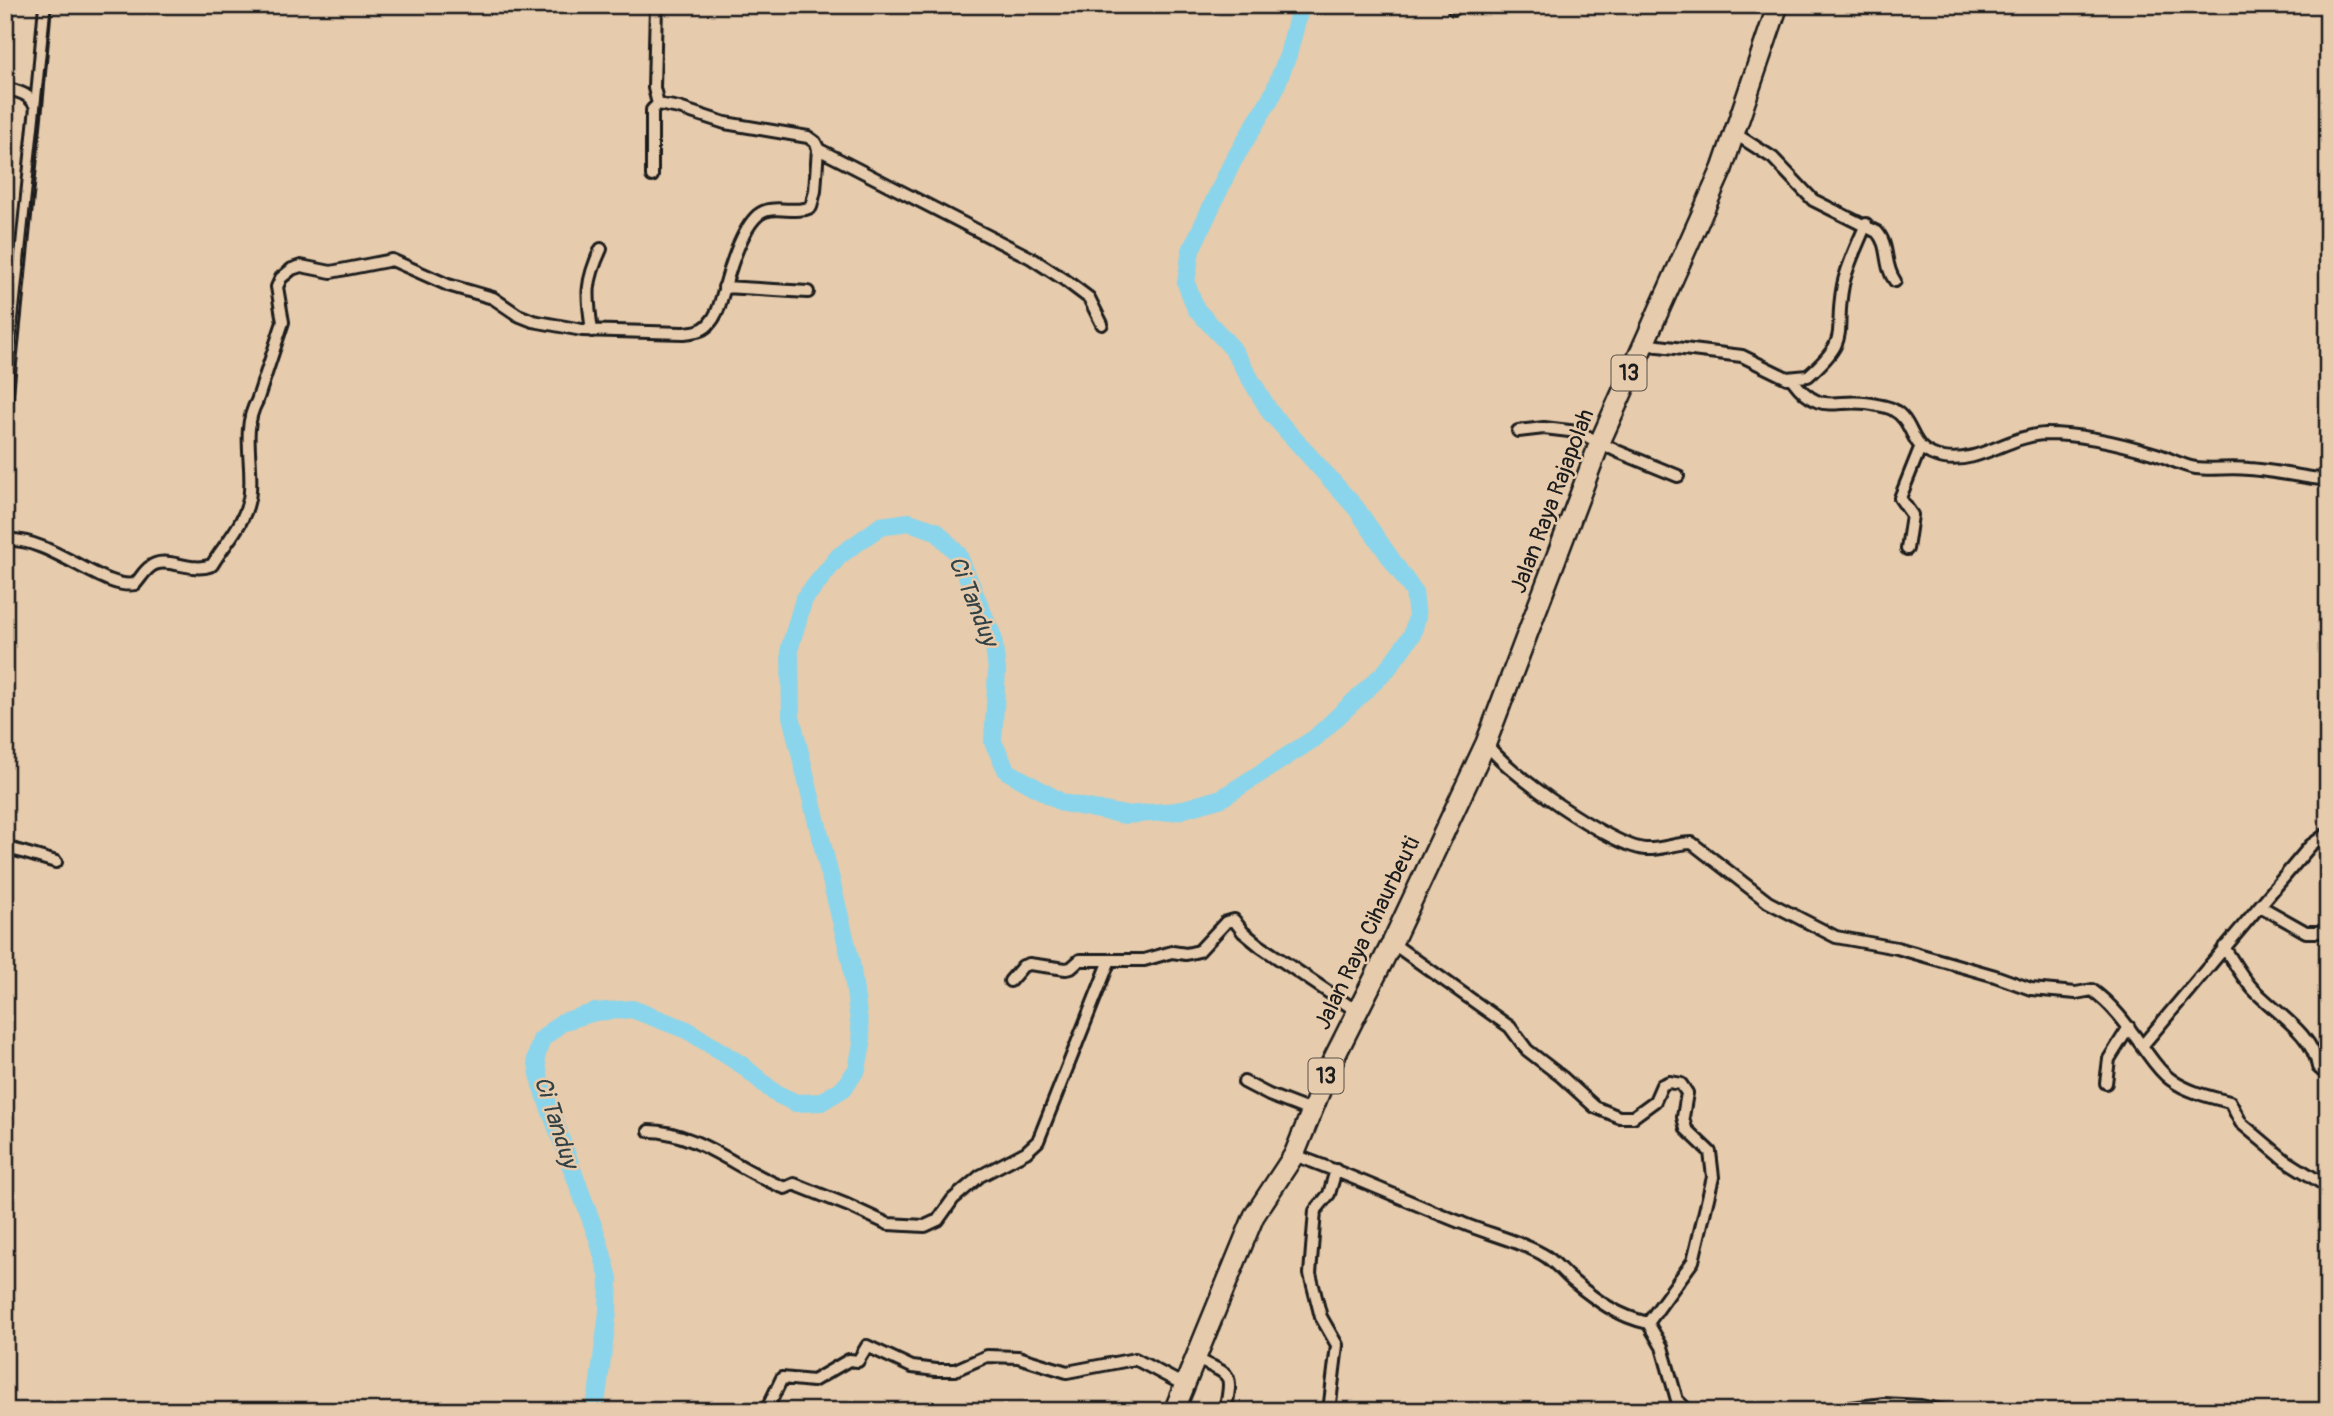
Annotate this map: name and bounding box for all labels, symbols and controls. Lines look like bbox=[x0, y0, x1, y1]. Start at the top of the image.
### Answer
road number: 13 bbox=[1612, 356, 1646, 390]
street label: Jalan Raya Rajapolah bbox=[1504, 405, 1600, 597]
water label: Ci Tanduy bbox=[942, 552, 1005, 653]
street label: Jalan Raya Cihaurbeuti bbox=[1308, 832, 1426, 1034]
road number: 13 bbox=[1308, 1058, 1344, 1094]
water label: Ci Tanduy bbox=[528, 1073, 585, 1174]

